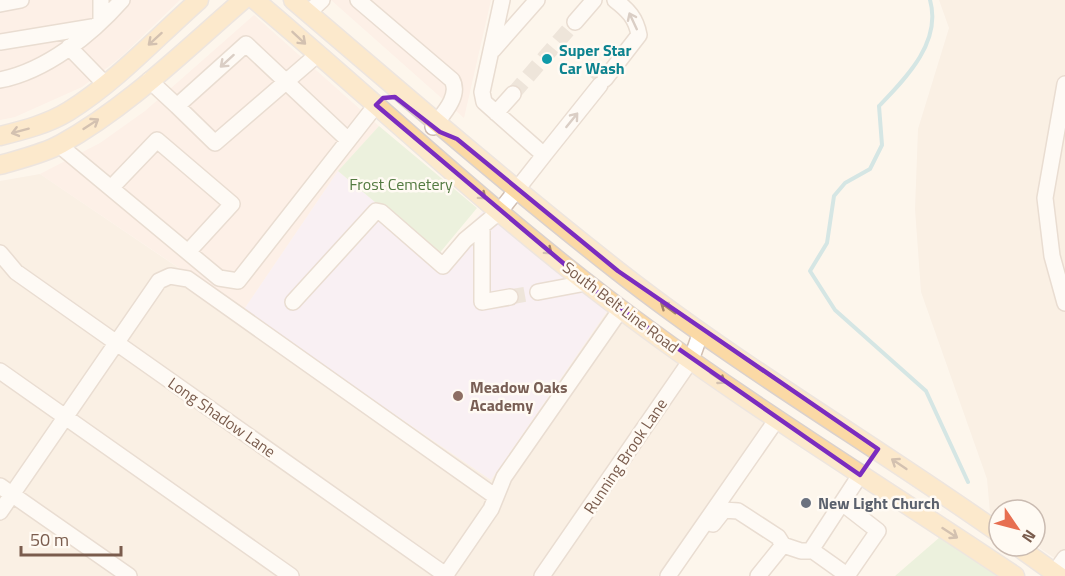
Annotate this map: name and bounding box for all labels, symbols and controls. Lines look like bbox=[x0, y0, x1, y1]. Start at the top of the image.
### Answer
one-way arrow bbox=[627, 12, 639, 30]
one-way arrow bbox=[292, 31, 307, 45]
one-way arrow bbox=[148, 32, 163, 46]
place label: Super Star Car Wash bbox=[559, 38, 632, 80]
marker: Super Star Car Wash bbox=[540, 52, 554, 66]
one-way arrow bbox=[220, 54, 235, 68]
one-way arrow bbox=[566, 112, 579, 128]
one-way arrow bbox=[82, 118, 99, 130]
one-way arrow bbox=[11, 126, 30, 138]
park label: Frost Cemetery bbox=[349, 172, 453, 196]
one-way arrow bbox=[470, 186, 486, 199]
one-way arrow bbox=[537, 242, 553, 255]
street label: South Belt Line Road bbox=[558, 255, 684, 359]
one-way arrow bbox=[660, 302, 676, 315]
street label: Long Shadow Lane bbox=[163, 371, 281, 463]
one-way arrow bbox=[709, 372, 725, 384]
place label: Meadow Oaks Academy bbox=[470, 375, 568, 417]
marker: Meadow Oaks Academy bbox=[451, 389, 465, 403]
street label: Running Brook Lane bbox=[577, 393, 673, 519]
one-way arrow bbox=[892, 458, 908, 470]
place label: New Light Church bbox=[818, 491, 940, 515]
marker: New Light Church bbox=[799, 496, 813, 510]
north arrow bbox=[987, 498, 1047, 558]
scale bar bbox=[21, 519, 122, 557]
text: N bbox=[1016, 525, 1042, 548]
text: 50 m bbox=[30, 526, 69, 553]
one-way arrow bbox=[941, 527, 958, 539]

